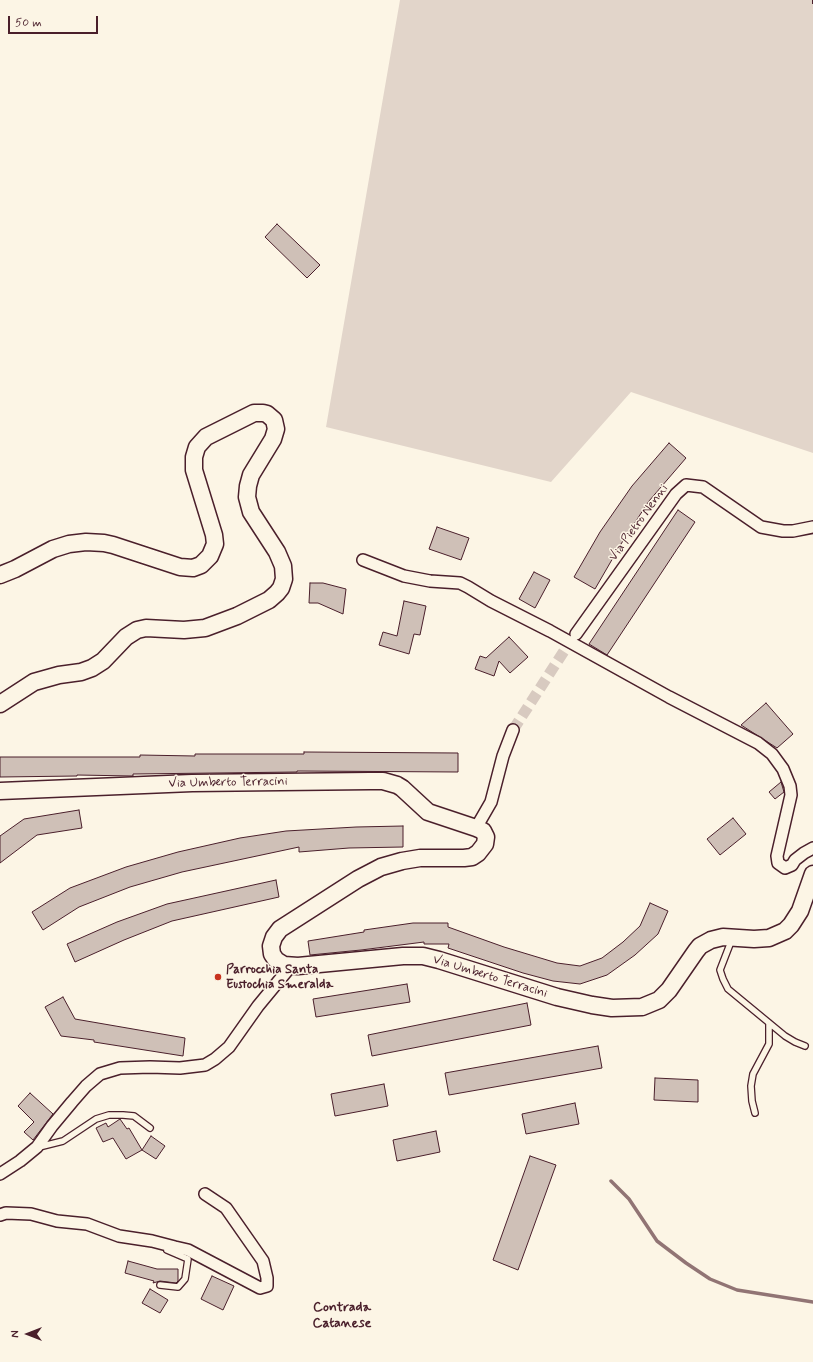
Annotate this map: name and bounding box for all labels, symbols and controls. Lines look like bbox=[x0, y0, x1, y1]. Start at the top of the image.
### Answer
scale bar bbox=[10, 8, 100, 34]
text: 50 m bbox=[15, 15, 42, 31]
street label: Via Pietro Nenni bbox=[606, 482, 672, 564]
street label: Via Umberto Terracini bbox=[168, 774, 288, 792]
street label: Via Umberto Terracini bbox=[431, 952, 549, 1002]
place label: Parrocchia Santa Eustochia Smeralda bbox=[226, 962, 333, 993]
marker: Parrocchia Santa Eustochia Smeralda bbox=[213, 972, 223, 982]
district label: Contrada Catanese bbox=[313, 1300, 371, 1332]
north arrow bbox=[8, 1314, 48, 1354]
text: N bbox=[9, 1330, 23, 1338]

